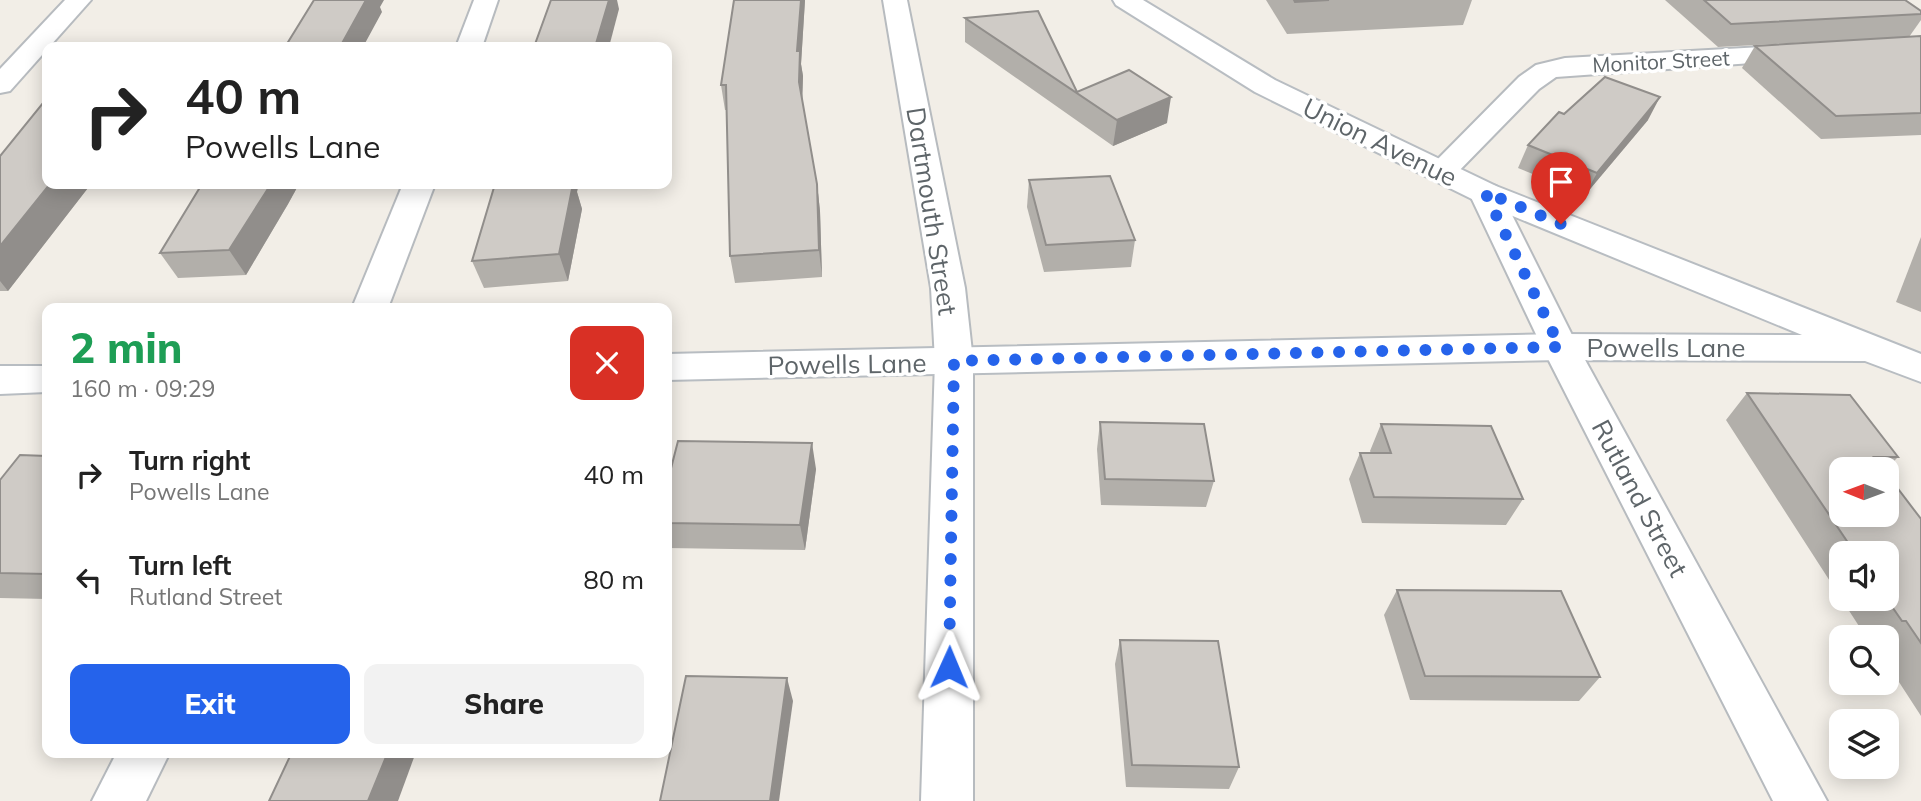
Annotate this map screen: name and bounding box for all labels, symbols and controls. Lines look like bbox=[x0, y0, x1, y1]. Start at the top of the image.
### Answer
street label: Monitor Street bbox=[1592, 44, 1730, 78]
text: 40 m bbox=[185, 65, 301, 126]
icon: right bbox=[70, 70, 161, 161]
street label: Union Avenue bbox=[1297, 90, 1463, 194]
street label: Dartmouth Street bbox=[899, 105, 965, 317]
text: Powells Lane bbox=[185, 126, 380, 166]
pin bbox=[1531, 152, 1591, 224]
icon: arrive bbox=[1542, 163, 1580, 201]
text: 2 min bbox=[70, 321, 183, 374]
button: close bbox=[570, 326, 644, 400]
street label: Powells Lane bbox=[1587, 331, 1745, 364]
street label: Powells Lane bbox=[767, 346, 927, 382]
text: 160 m · 09:29 bbox=[70, 374, 215, 403]
street label: Rutland Street bbox=[1585, 414, 1695, 582]
text: Turn right bbox=[129, 444, 250, 477]
icon: right bbox=[70, 456, 108, 494]
north arrow bbox=[1829, 457, 1899, 527]
map controls bbox=[1829, 457, 1899, 779]
text: 40 m bbox=[583, 458, 644, 491]
text: Powells Lane bbox=[129, 477, 269, 506]
button: sound bbox=[1829, 541, 1899, 611]
text: Turn left bbox=[129, 549, 231, 582]
icon: left bbox=[70, 561, 108, 599]
text: 80 m bbox=[583, 563, 644, 596]
text: Rutland Street bbox=[129, 582, 282, 611]
button: search bbox=[1829, 625, 1899, 695]
position arrow bbox=[912, 630, 986, 704]
button: Exit bbox=[70, 664, 350, 744]
button: Share bbox=[364, 664, 644, 744]
button: layers bbox=[1829, 709, 1899, 779]

